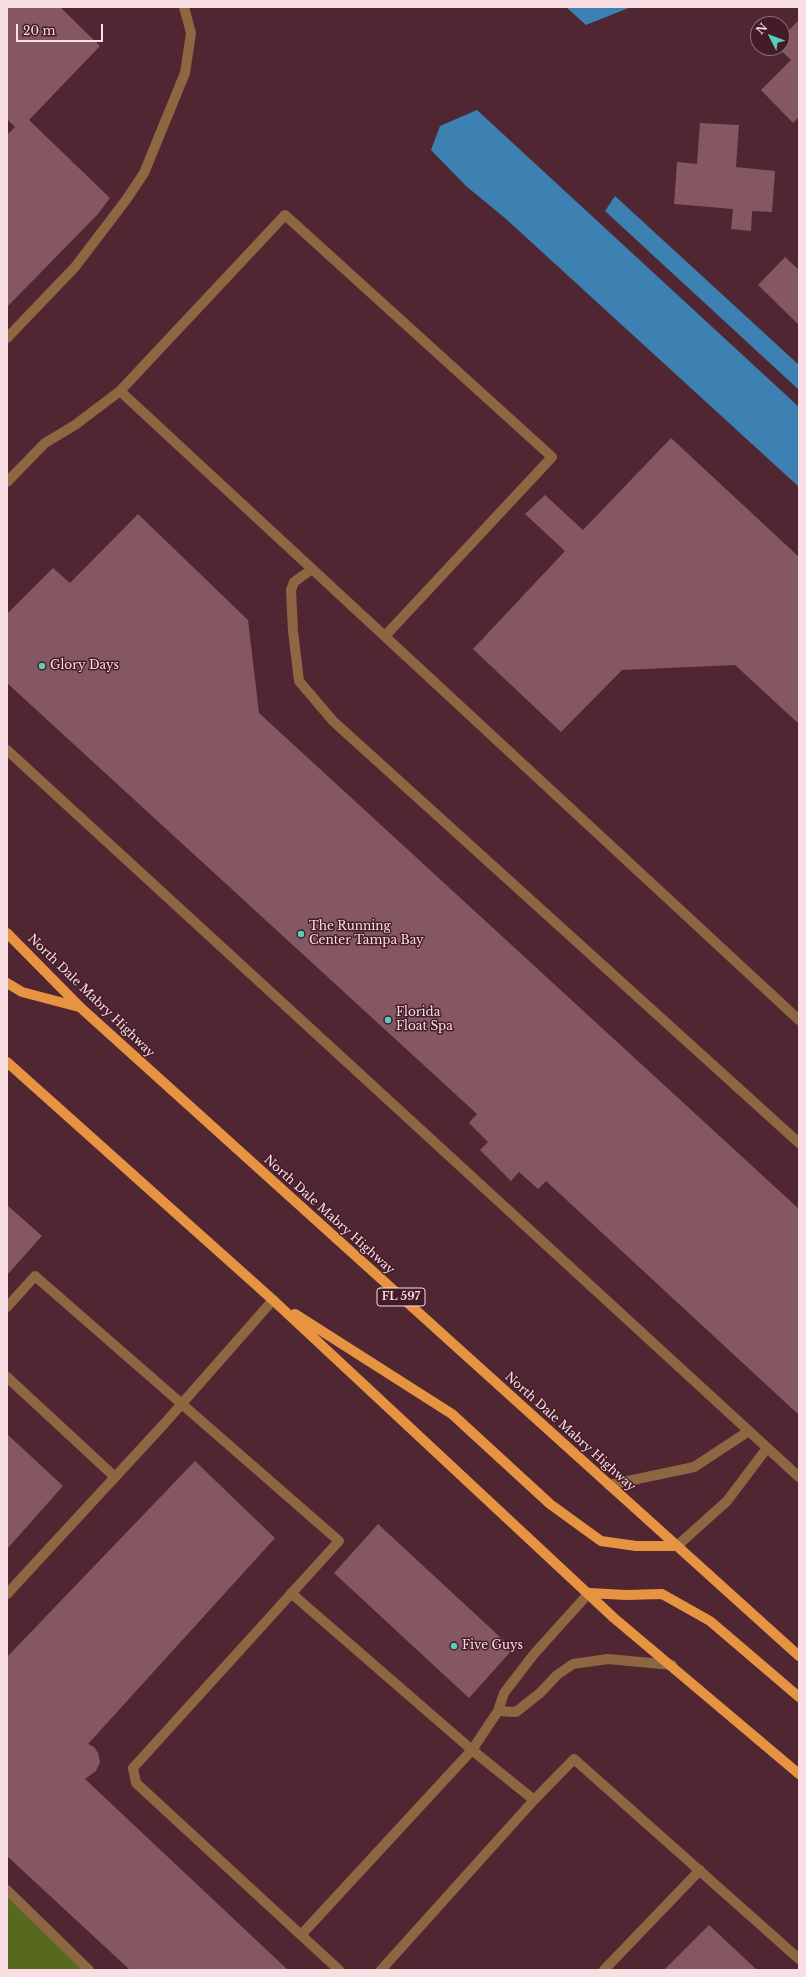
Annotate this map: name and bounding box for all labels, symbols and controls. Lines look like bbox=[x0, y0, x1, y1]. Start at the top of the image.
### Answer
scale bar bbox=[18, 16, 105, 42]
north arrow bbox=[750, 16, 790, 56]
text: N bbox=[753, 20, 770, 37]
text: 20 m bbox=[23, 23, 55, 38]
place label: Glory Days bbox=[50, 659, 119, 673]
marker: Glory Days bbox=[37, 661, 47, 671]
place label: The Running Center Tampa Bay bbox=[309, 920, 424, 948]
marker: The Running Center Tampa Bay bbox=[296, 929, 306, 939]
street label: North Dale Mabry Highway bbox=[25, 932, 157, 1060]
place label: Florida Float Spa bbox=[396, 1006, 453, 1034]
marker: Florida Float Spa bbox=[383, 1015, 393, 1025]
street label: North Dale Mabry Highway bbox=[261, 1153, 397, 1277]
road number: FL 597 bbox=[377, 1288, 425, 1306]
street label: North Dale Mabry Highway bbox=[502, 1370, 638, 1494]
place label: Five Guys bbox=[462, 1639, 523, 1653]
marker: Five Guys bbox=[449, 1641, 459, 1651]

